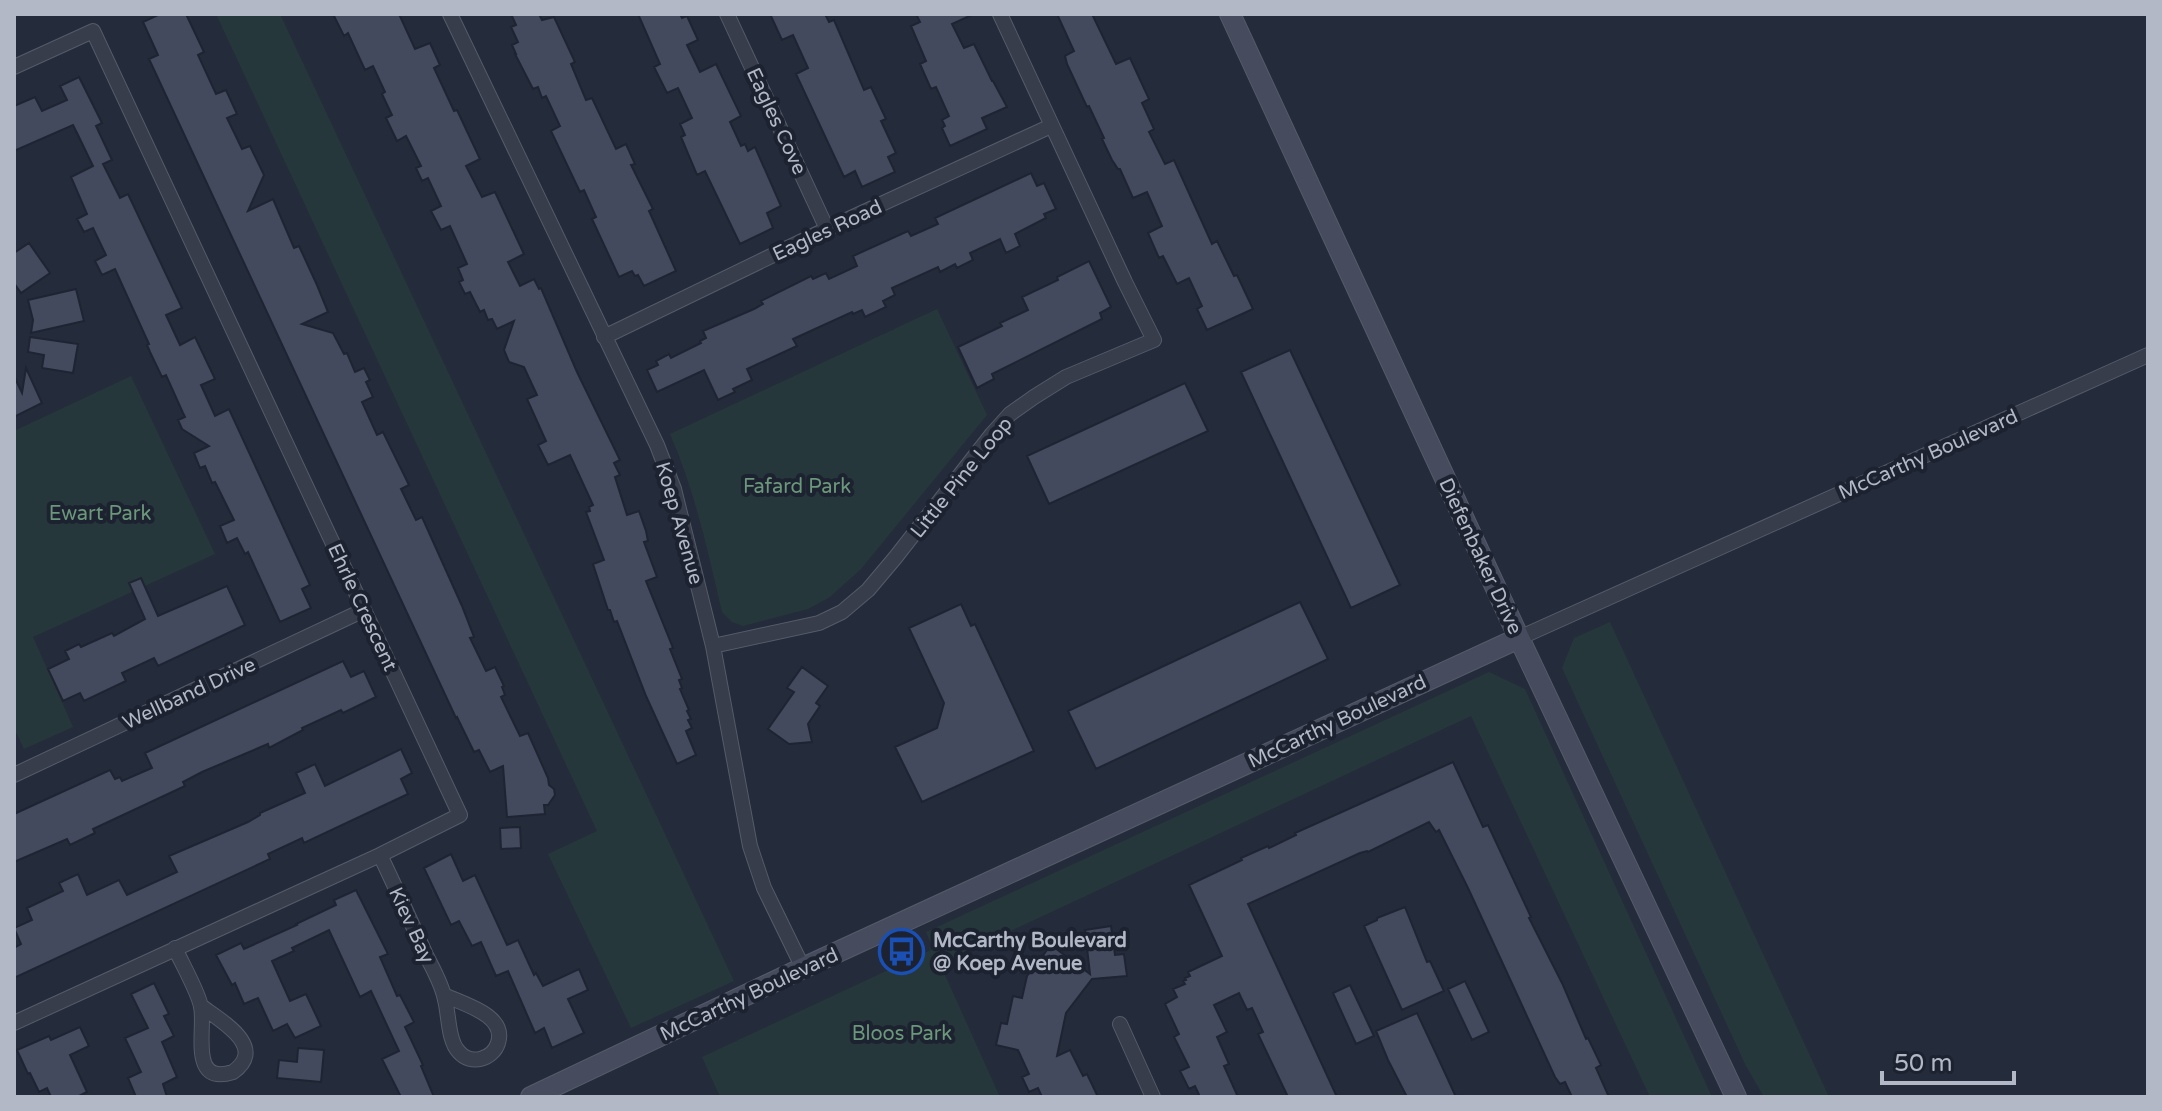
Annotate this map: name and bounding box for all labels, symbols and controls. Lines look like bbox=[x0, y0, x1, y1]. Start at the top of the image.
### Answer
street label: Eagles Cove bbox=[741, 64, 811, 179]
street label: Eagles Road bbox=[769, 195, 886, 267]
street label: McCarthy Boulevard bbox=[1835, 405, 2022, 505]
street label: Little Pine Loop bbox=[906, 412, 1018, 543]
street label: Koep Avenue bbox=[650, 459, 708, 587]
street label: Diefenbaker Drive bbox=[1433, 474, 1527, 638]
park label: Fafard Park bbox=[743, 475, 851, 499]
park label: Ewart Park bbox=[49, 502, 151, 526]
street label: Ehrle Crescent bbox=[322, 540, 402, 675]
street label: Wellband Drive bbox=[119, 653, 260, 735]
street label: McCarthy Boulevard bbox=[1244, 670, 1430, 774]
street label: Kiev Bay bbox=[383, 884, 439, 967]
bus stop icon: McCarthy Boulevard @ Koep Avenue bbox=[878, 927, 926, 975]
place label: McCarthy Boulevard @ Koep Avenue bbox=[933, 929, 1127, 976]
street label: McCarthy Boulevard bbox=[656, 943, 842, 1047]
park label: Bloos Park bbox=[852, 1022, 952, 1046]
scale bar bbox=[1882, 1035, 2014, 1085]
text: 50 m bbox=[1894, 1049, 1952, 1078]

